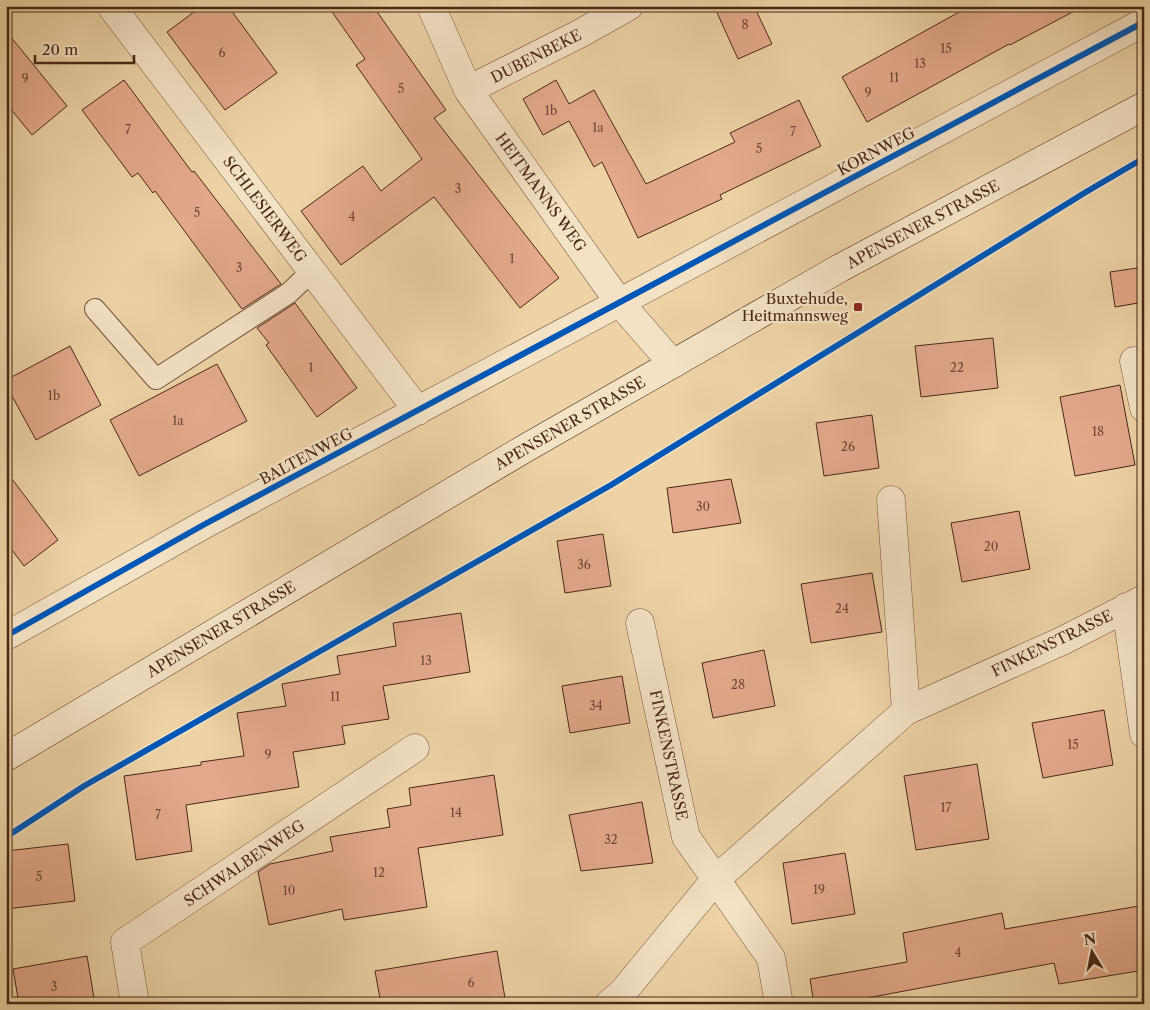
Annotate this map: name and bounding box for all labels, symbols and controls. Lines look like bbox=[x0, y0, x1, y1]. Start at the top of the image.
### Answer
house number: 8 bbox=[741, 17, 749, 32]
street label: DUBENBEKE bbox=[487, 25, 585, 87]
scale bar bbox=[35, 32, 134, 64]
text: 20 m bbox=[42, 40, 78, 59]
house number: 15 bbox=[940, 41, 952, 56]
house number: 6 bbox=[218, 45, 226, 60]
house number: 13 bbox=[914, 56, 926, 71]
house number: 11 bbox=[889, 70, 899, 85]
house number: 9 bbox=[21, 71, 29, 86]
house number: 5 bbox=[398, 81, 404, 96]
house number: 9 bbox=[864, 85, 872, 100]
house number: 1b bbox=[545, 103, 557, 118]
house number: 1a bbox=[592, 120, 604, 135]
house number: 7 bbox=[125, 122, 131, 137]
street label: KORNWEG bbox=[834, 123, 918, 179]
house number: 7 bbox=[790, 124, 796, 139]
street label: HEITMANNS WEG bbox=[491, 129, 591, 255]
house number: 5 bbox=[756, 141, 762, 156]
street label: SCHLESIERWEG bbox=[219, 152, 311, 266]
street label: APENSENER STRASSE bbox=[842, 176, 1003, 273]
house number: 3 bbox=[455, 181, 461, 196]
house number: 5 bbox=[194, 205, 200, 220]
house number: 4 bbox=[349, 209, 356, 224]
house number: 1 bbox=[509, 251, 515, 266]
house number: 3 bbox=[236, 260, 242, 275]
place label: Buxtehude, Heitmannsweg bbox=[742, 289, 848, 325]
marker: Buxtehude, Heitmannsweg bbox=[852, 301, 864, 313]
house number: 1 bbox=[308, 360, 314, 375]
house number: 22 bbox=[950, 360, 964, 375]
street label: APENSENER STRASSE bbox=[490, 372, 649, 474]
house number: 1b bbox=[48, 388, 60, 403]
house number: 1a bbox=[172, 413, 184, 428]
street label: BALTENWEG bbox=[256, 424, 356, 488]
house number: 18 bbox=[1092, 424, 1104, 439]
house number: 26 bbox=[841, 439, 855, 454]
house number: 30 bbox=[696, 499, 710, 514]
house number: 20 bbox=[984, 539, 998, 554]
house number: 36 bbox=[577, 557, 591, 572]
street label: APENSENER STRASSE bbox=[142, 577, 299, 682]
house number: 24 bbox=[835, 601, 849, 616]
street label: FINKENSTRASSE bbox=[988, 605, 1116, 681]
house number: 13 bbox=[420, 653, 432, 668]
house number: 28 bbox=[731, 677, 745, 692]
street label: FINKENSTRASSE bbox=[646, 688, 692, 822]
house number: 11 bbox=[330, 689, 340, 704]
house number: 34 bbox=[589, 698, 603, 713]
house number: 15 bbox=[1067, 737, 1079, 752]
house number: 9 bbox=[264, 747, 272, 762]
house number: 17 bbox=[941, 800, 952, 815]
house number: 14 bbox=[450, 805, 462, 820]
house number: 7 bbox=[155, 807, 161, 822]
street label: SCHWALBENWEG bbox=[180, 816, 308, 910]
house number: 32 bbox=[604, 832, 618, 847]
house number: 12 bbox=[373, 865, 385, 880]
house number: 5 bbox=[36, 869, 42, 884]
house number: 19 bbox=[813, 882, 825, 897]
house number: 10 bbox=[283, 883, 295, 898]
north arrow bbox=[1068, 928, 1118, 978]
text: N bbox=[1082, 929, 1097, 949]
house number: 4 bbox=[955, 945, 962, 960]
house number: 6 bbox=[467, 975, 475, 990]
house number: 3 bbox=[51, 979, 57, 994]

